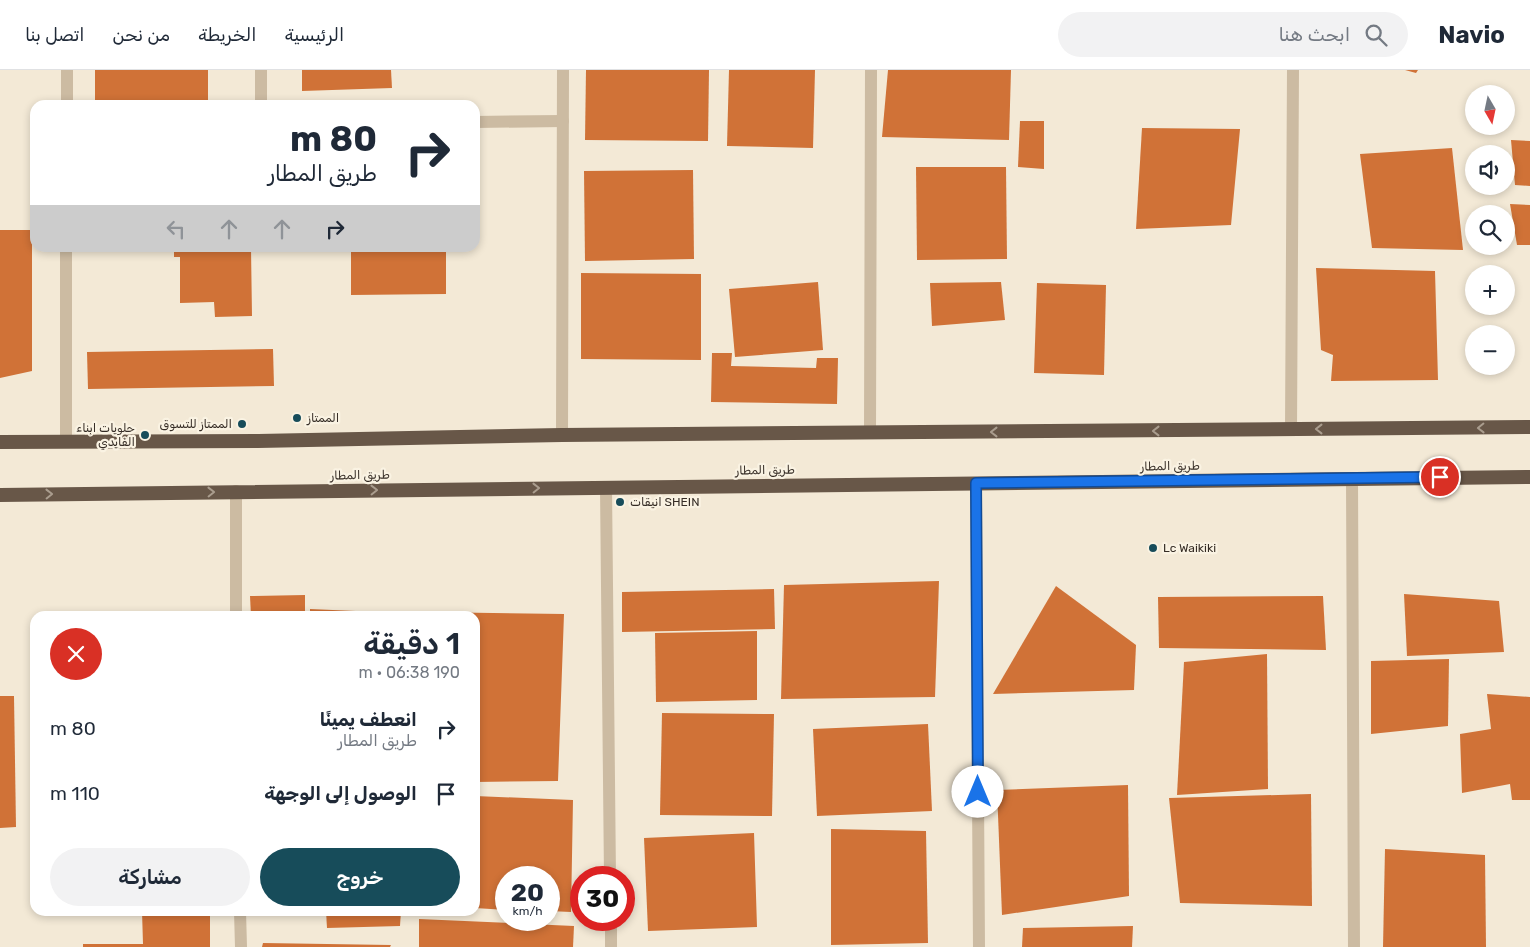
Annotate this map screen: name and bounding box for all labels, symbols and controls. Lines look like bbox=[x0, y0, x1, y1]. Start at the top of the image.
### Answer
search box bbox=[1058, 12, 1408, 57]
icon: search bbox=[1362, 21, 1390, 49]
text: Navio bbox=[1438, 21, 1505, 49]
text: ابحث هنا bbox=[1278, 23, 1350, 46]
text: اتصل بنا bbox=[25, 24, 84, 46]
text: من نحن bbox=[112, 24, 170, 46]
text: الخريطة bbox=[198, 24, 256, 46]
text: الرئيسية bbox=[284, 24, 344, 46]
north arrow bbox=[1465, 85, 1515, 135]
map controls bbox=[1465, 85, 1515, 375]
text: 80 m bbox=[290, 118, 377, 160]
icon: right bbox=[395, 120, 460, 185]
button: sound bbox=[1465, 145, 1515, 195]
text: طريق المطار bbox=[268, 160, 377, 187]
button: search bbox=[1465, 205, 1515, 255]
icon: left bbox=[162, 215, 190, 243]
icon: ahead bbox=[215, 215, 243, 243]
icon: ahead bbox=[268, 215, 296, 243]
icon: right bbox=[321, 215, 349, 243]
button: + bbox=[1465, 265, 1515, 315]
button: − bbox=[1465, 325, 1515, 375]
place label: الممتاز bbox=[306, 411, 339, 426]
marker: الممتاز bbox=[291, 412, 303, 424]
place label: الممتاز للتسوق bbox=[160, 417, 232, 432]
marker: الممتاز للتسوق bbox=[236, 418, 248, 430]
place label: حلويات ابناء الفايدي bbox=[76, 421, 135, 450]
one-way arrow bbox=[1477, 423, 1485, 433]
one-way arrow bbox=[1315, 424, 1323, 435]
one-way arrow bbox=[1152, 426, 1160, 436]
one-way arrow bbox=[990, 427, 998, 437]
marker: حلويات ابناء الفايدي bbox=[139, 429, 151, 441]
pin bbox=[1419, 456, 1461, 498]
street label: طريق المطار bbox=[1139, 458, 1200, 475]
street label: طريق المطار bbox=[734, 462, 795, 479]
icon: arrive bbox=[1426, 463, 1454, 491]
street label: طريق المطار bbox=[329, 467, 390, 484]
one-way arrow bbox=[532, 483, 540, 493]
one-way arrow bbox=[370, 485, 378, 495]
one-way arrow bbox=[207, 486, 215, 497]
one-way arrow bbox=[45, 489, 53, 499]
place label: انيقات SHEIN bbox=[630, 495, 699, 509]
marker: انيقات SHEIN bbox=[614, 496, 626, 508]
place label: Lc Waikiki bbox=[1163, 541, 1216, 555]
marker: Lc Waikiki bbox=[1147, 542, 1159, 554]
text: 1 دقيقة bbox=[363, 626, 460, 662]
button: close bbox=[50, 628, 102, 680]
text: 190 m · 06:38 bbox=[359, 663, 460, 682]
text: انعطف يمينًا bbox=[320, 708, 417, 731]
icon: right bbox=[432, 715, 460, 743]
text: 80 m bbox=[50, 717, 96, 740]
text: طريق المطار bbox=[337, 731, 417, 750]
position arrow bbox=[951, 765, 1003, 817]
icon: arrive bbox=[432, 780, 460, 808]
text: 110 m bbox=[50, 782, 100, 805]
text: الوصول إلى الوجهة bbox=[264, 782, 417, 805]
button: مشاركة bbox=[50, 848, 250, 906]
button: خروج bbox=[260, 848, 460, 906]
speed limit sign: 30 bbox=[570, 866, 635, 931]
text: 20 bbox=[511, 878, 544, 907]
text: km/h bbox=[513, 904, 542, 918]

